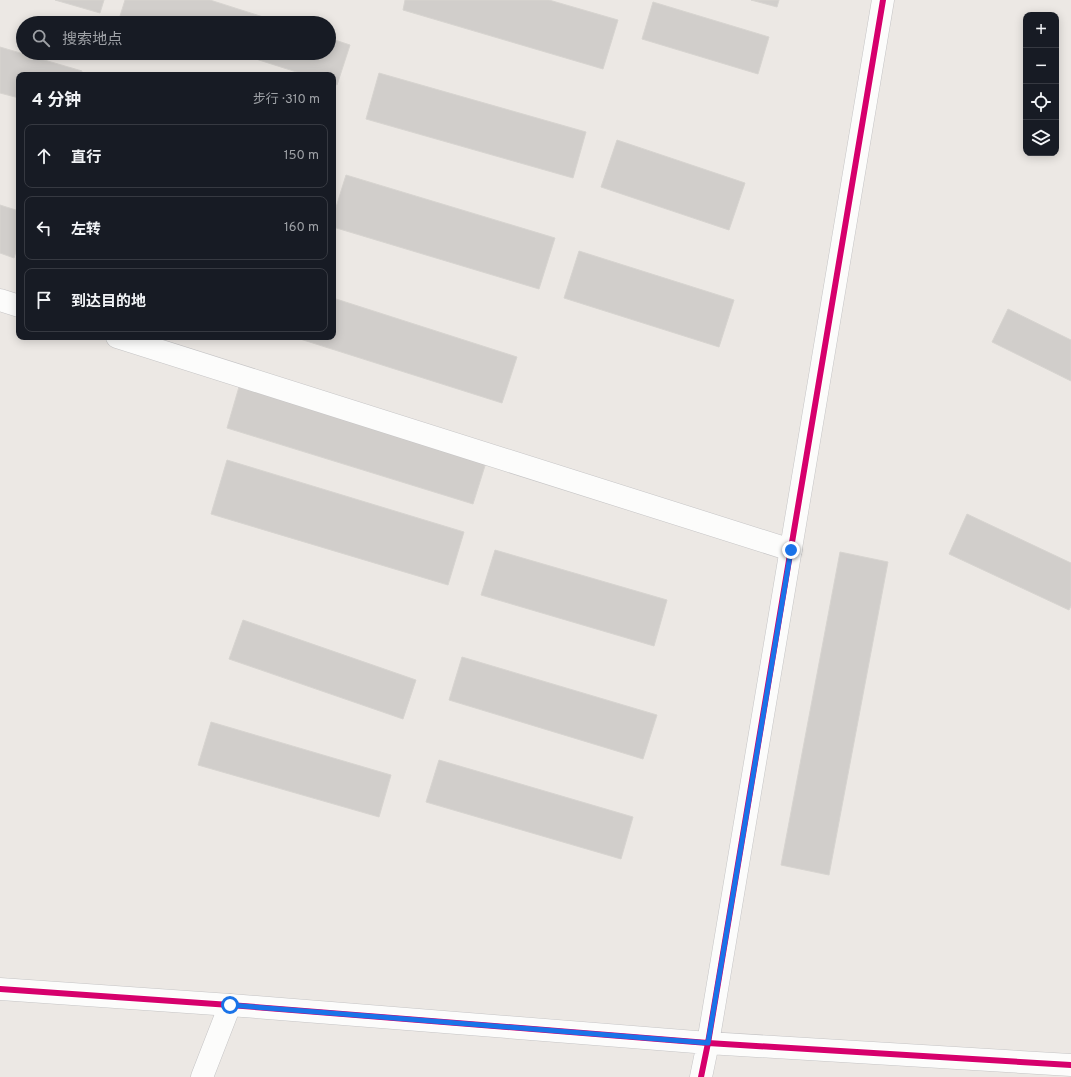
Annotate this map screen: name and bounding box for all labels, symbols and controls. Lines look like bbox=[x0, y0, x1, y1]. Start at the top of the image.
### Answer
map controls bbox=[1023, 12, 1059, 156]
button: + bbox=[1023, 12, 1059, 48]
search box bbox=[16, 16, 336, 60]
icon: search bbox=[30, 27, 52, 49]
text: 搜索地点 bbox=[62, 31, 122, 50]
button: − bbox=[1023, 48, 1059, 84]
button: locate bbox=[1023, 84, 1059, 120]
text: 4 分钟 bbox=[32, 90, 81, 112]
text: 步行 · 310 m bbox=[253, 92, 320, 108]
button: layers bbox=[1023, 120, 1059, 156]
icon: ahead bbox=[33, 145, 55, 167]
text: 150 m bbox=[284, 148, 319, 164]
text: 直行 bbox=[71, 149, 101, 168]
icon: left bbox=[33, 217, 55, 239]
text: 160 m bbox=[284, 220, 319, 236]
text: 左转 bbox=[71, 221, 101, 240]
icon: arrive bbox=[33, 289, 55, 311]
text: 到达目的地 bbox=[71, 293, 146, 312]
route end bbox=[782, 541, 800, 559]
route start bbox=[221, 996, 239, 1014]

